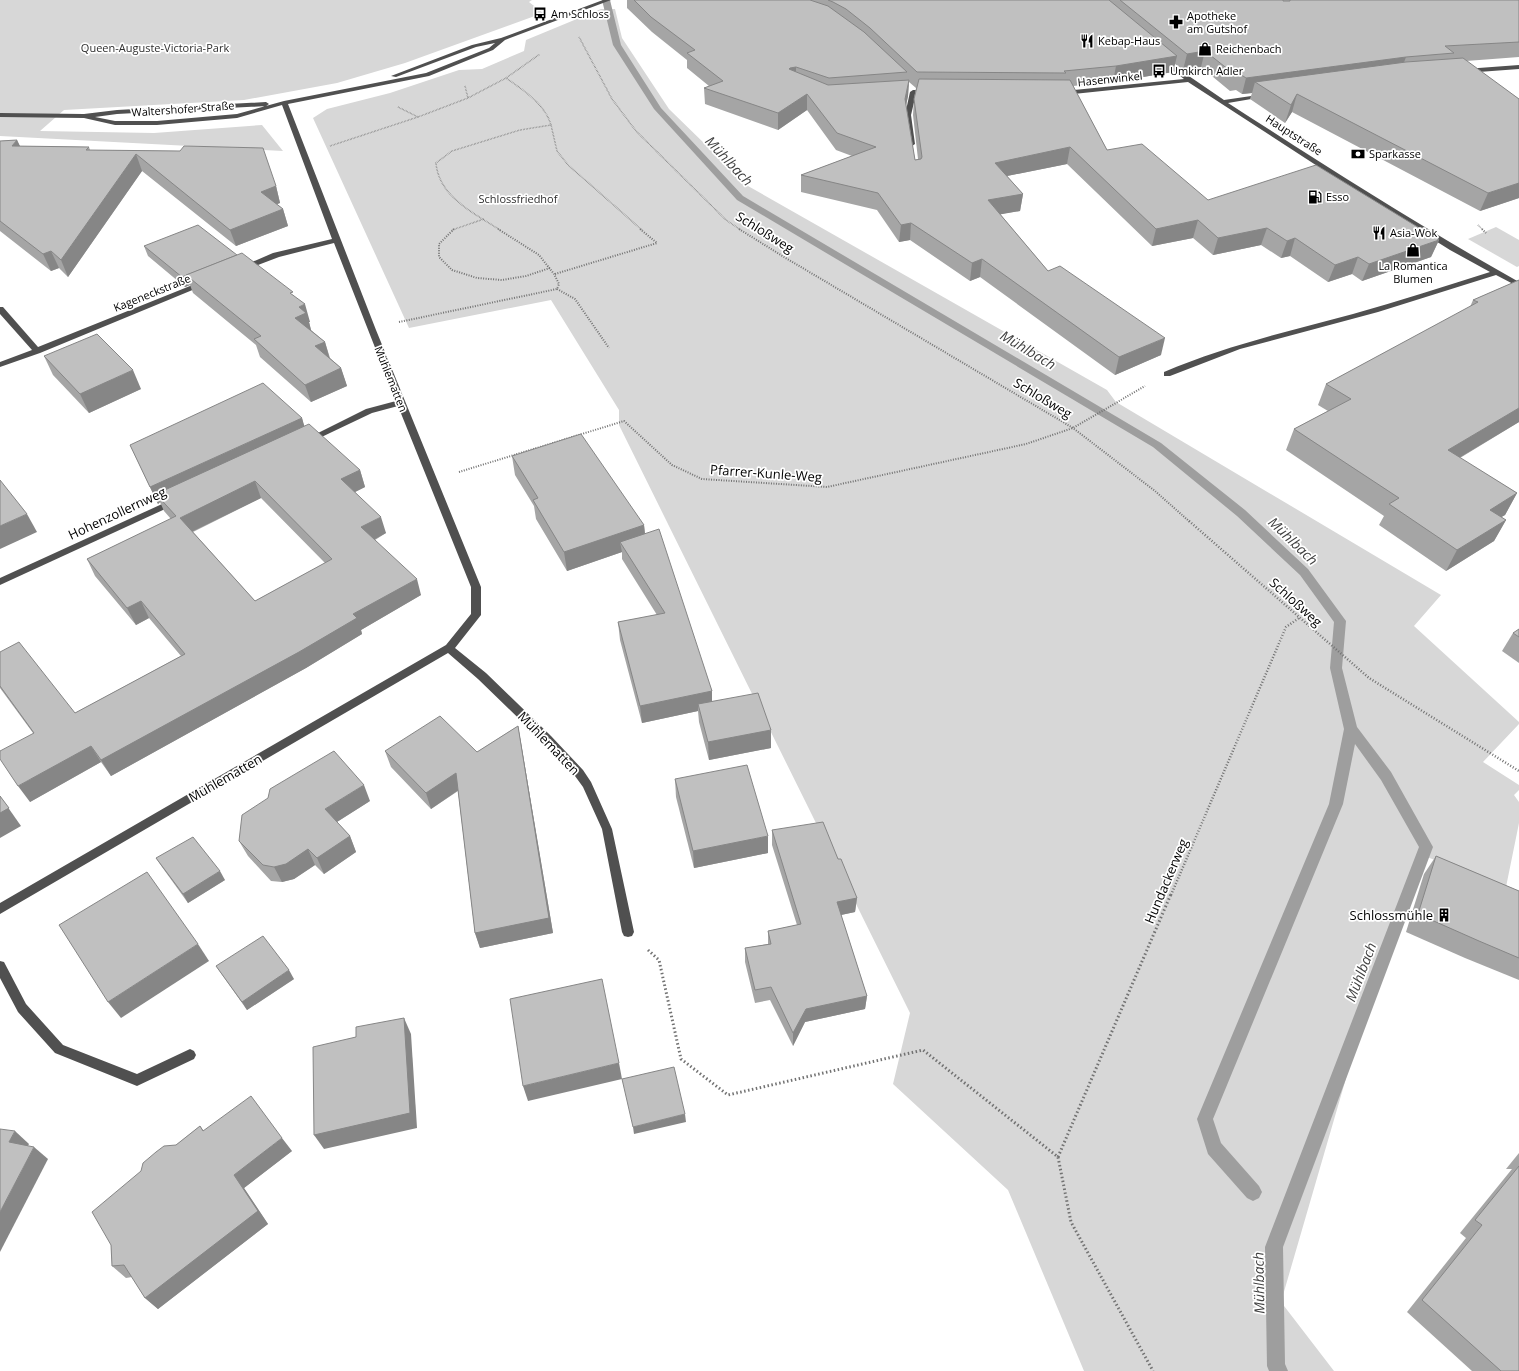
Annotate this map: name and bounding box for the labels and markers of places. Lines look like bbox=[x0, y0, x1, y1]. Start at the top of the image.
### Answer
bus stop icon: Am Schloss bbox=[532, 6, 548, 22]
place label: Am Schloss bbox=[551, 6, 609, 21]
place label: Apotheke am Gutshof bbox=[1187, 8, 1248, 36]
pharmacy icon: Apotheke am Gutshof bbox=[1168, 14, 1184, 30]
restaurant icon: Kebap-Haus bbox=[1079, 33, 1095, 49]
place label: Kebap-Haus bbox=[1098, 33, 1160, 48]
shop icon: Reichenbach bbox=[1197, 41, 1213, 57]
place label: Reichenbach bbox=[1216, 41, 1282, 56]
bus stop icon: Umkirch Adler bbox=[1151, 63, 1167, 79]
place label: Umkirch Adler bbox=[1170, 63, 1244, 78]
bank icon: Sparkasse bbox=[1350, 146, 1366, 162]
place label: Sparkasse bbox=[1369, 146, 1421, 161]
fuel station icon: Esso bbox=[1307, 189, 1323, 205]
place label: Esso bbox=[1326, 189, 1350, 204]
restaurant icon: Asia-Wok bbox=[1371, 225, 1387, 241]
place label: Asia-Wok bbox=[1390, 225, 1437, 240]
shop icon: La Romantica Blumen bbox=[1405, 242, 1421, 258]
place label: La Romantica Blumen bbox=[1378, 258, 1448, 286]
place label: Schlossmühle bbox=[1350, 906, 1433, 924]
building icon: Schlossmühle bbox=[1436, 907, 1452, 923]

